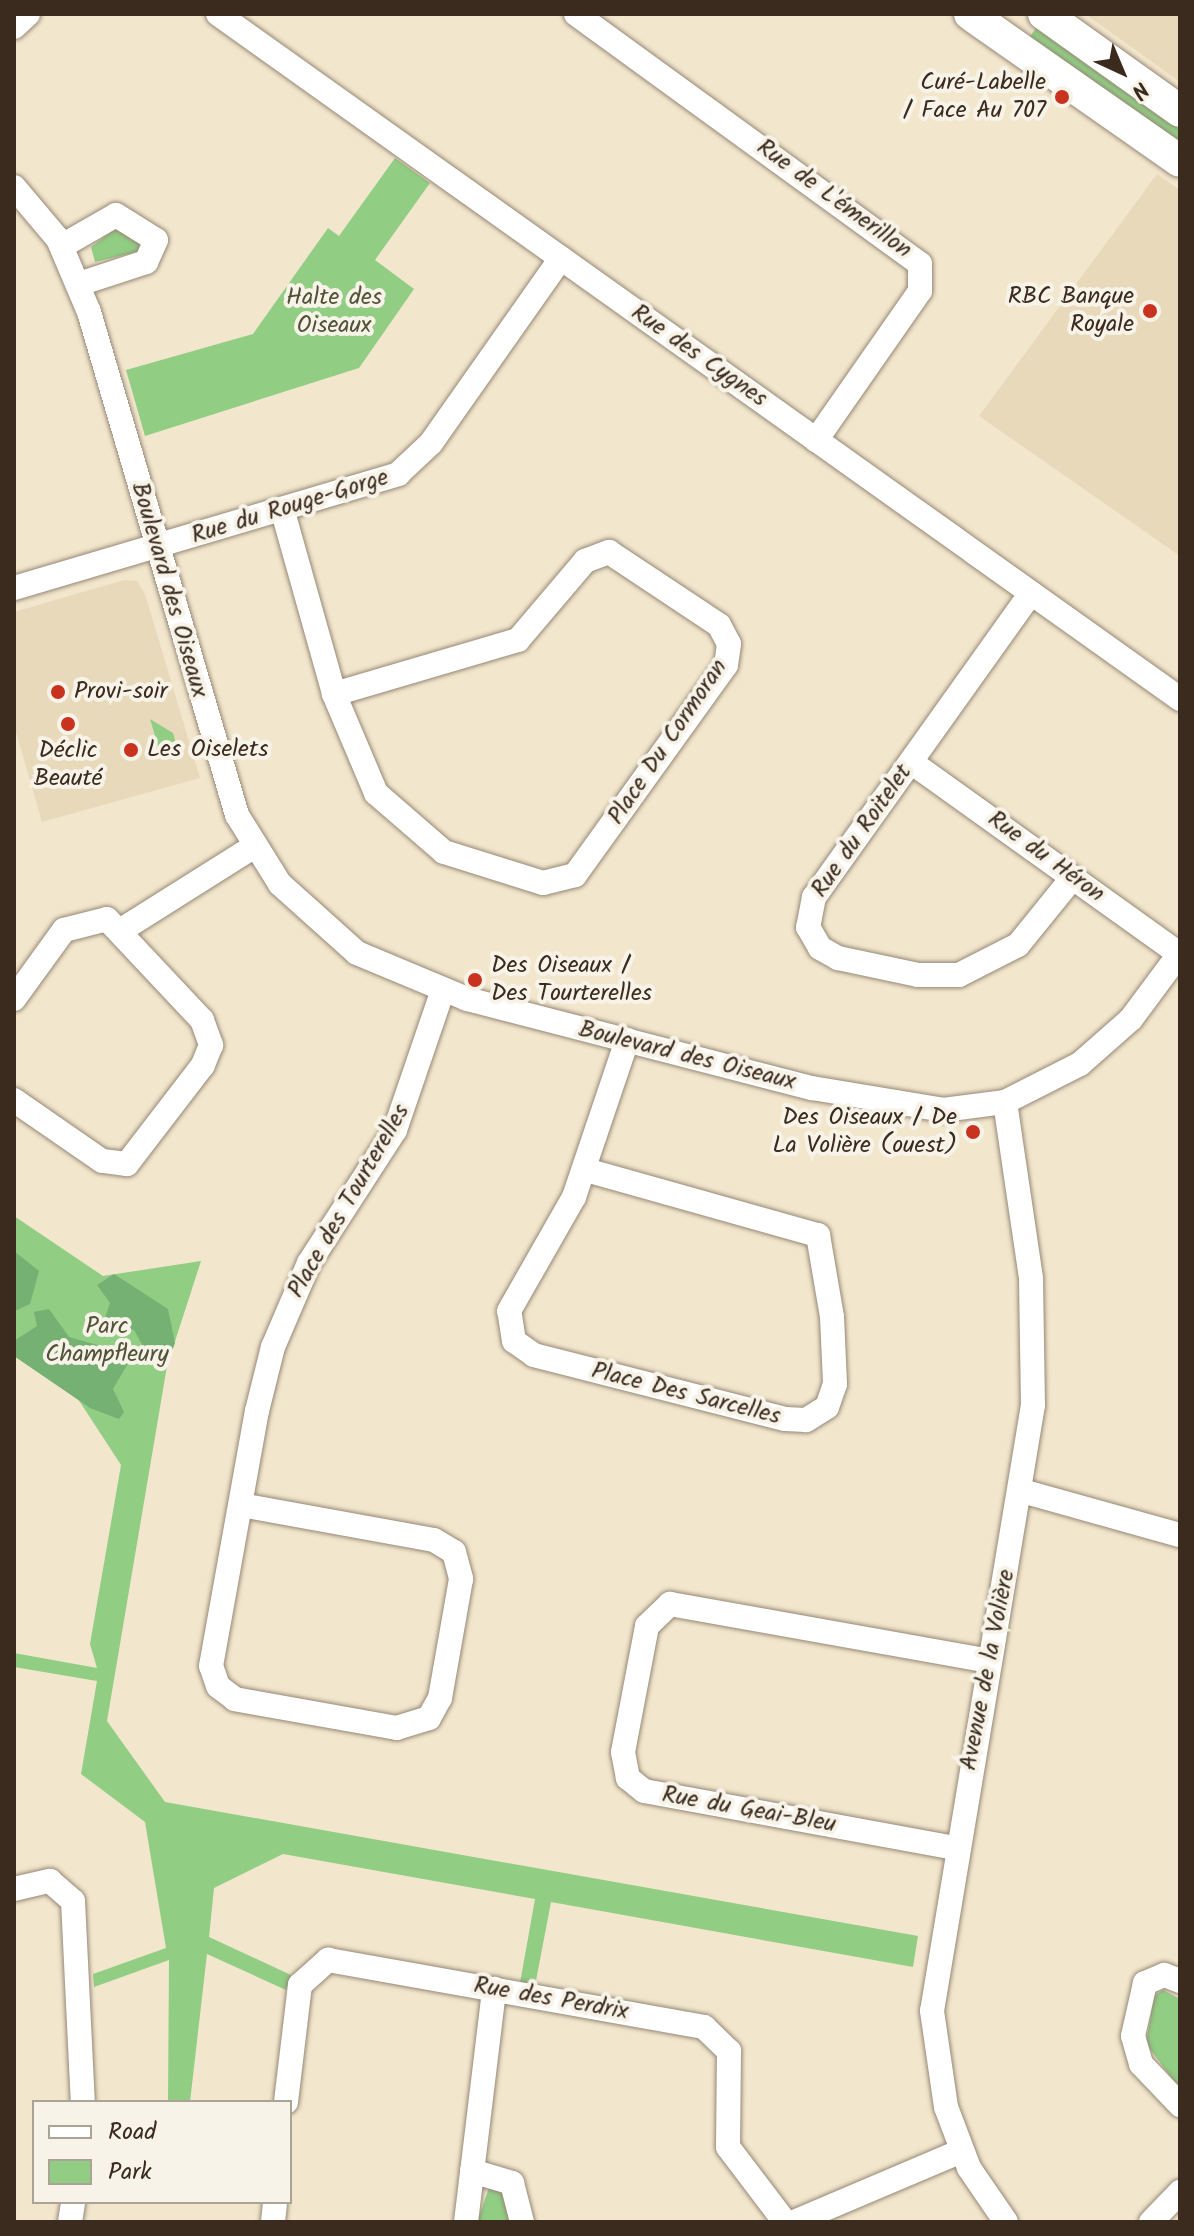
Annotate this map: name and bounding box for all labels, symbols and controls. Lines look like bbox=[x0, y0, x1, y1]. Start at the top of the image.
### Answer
north arrow bbox=[1082, 32, 1162, 112]
place label: Curé-Labelle / Face Au 707 bbox=[903, 69, 1046, 125]
text: N bbox=[1122, 72, 1156, 107]
marker: Curé-Labelle / Face Au 707 bbox=[1053, 88, 1071, 106]
street label: Rue de L'émerillon bbox=[751, 133, 917, 265]
place label: RBC Banque Royale bbox=[1008, 283, 1134, 339]
park label: Halte des Oiseaux bbox=[286, 284, 382, 340]
street label: Rue des Cygnes bbox=[625, 298, 773, 414]
marker: RBC Banque Royale bbox=[1141, 302, 1159, 320]
street label: Rue du Rouge-Gorge bbox=[188, 463, 392, 551]
street label: Boulevard des Oiseaux bbox=[125, 479, 213, 701]
street label: Place Du Cormoran bbox=[602, 654, 734, 830]
place label: Provi-soir bbox=[74, 678, 167, 706]
marker: Provi-soir bbox=[49, 683, 67, 701]
marker: Déclic Beauté bbox=[59, 715, 77, 733]
place label: Les Oiselets bbox=[147, 736, 268, 764]
place label: Déclic Beauté bbox=[34, 737, 102, 793]
marker: Les Oiselets bbox=[122, 741, 140, 759]
street label: Rue du Roitelet bbox=[806, 759, 918, 903]
street label: Rue du Héron bbox=[982, 805, 1110, 909]
place label: Des Oiseaux / Des Tourterelles bbox=[491, 952, 652, 1008]
marker: Des Oiseaux / Des Tourterelles bbox=[466, 971, 484, 989]
street label: Boulevard des Oiseaux bbox=[576, 1015, 798, 1097]
street label: Place des Tourterelles bbox=[282, 1099, 416, 1303]
place label: Des Oiseaux / De La Volière (ouest) bbox=[772, 1104, 957, 1160]
marker: Des Oiseaux / De La Volière (ouest) bbox=[964, 1123, 982, 1141]
park label: Parc Champfleury bbox=[45, 1313, 169, 1369]
street label: Place Des Sarcelles bbox=[589, 1357, 783, 1431]
street label: Avenue de la Volière bbox=[954, 1567, 1022, 1773]
street label: Rue du Geai-Bleu bbox=[660, 1781, 838, 1839]
street label: Rue des Perdrix bbox=[472, 1971, 630, 2027]
legend bbox=[32, 2100, 292, 2204]
text: Road bbox=[108, 2113, 156, 2152]
text: Park bbox=[108, 2153, 152, 2192]

